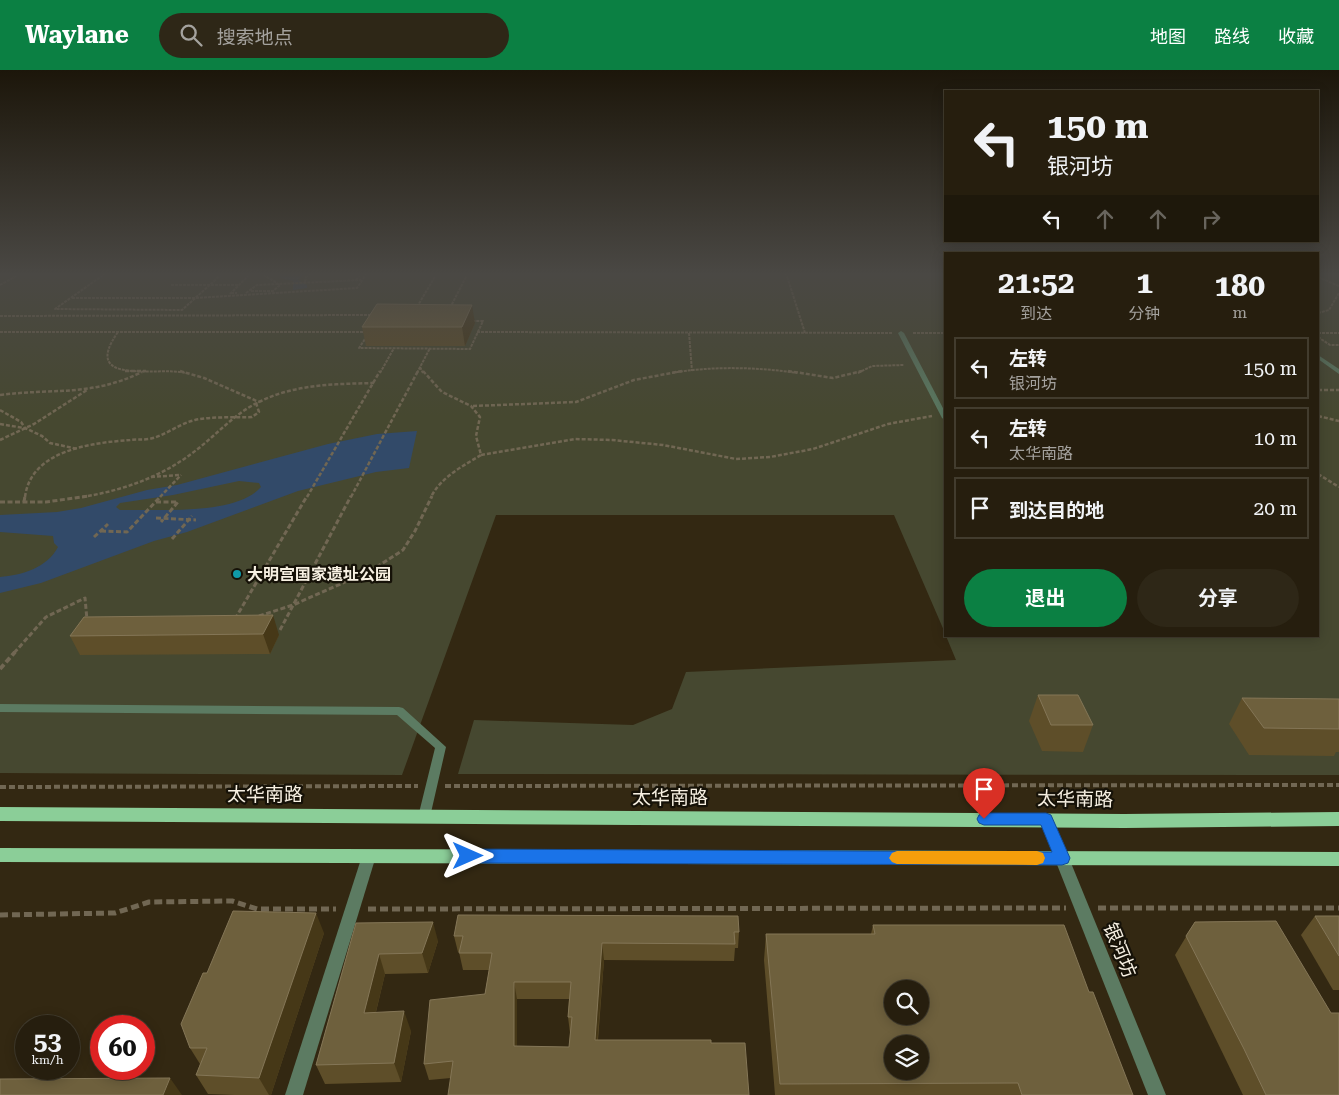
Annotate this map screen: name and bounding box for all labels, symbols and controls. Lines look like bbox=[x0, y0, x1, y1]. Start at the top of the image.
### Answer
search box bbox=[159, 13, 509, 58]
text: Waylane bbox=[25, 21, 129, 49]
icon: search bbox=[177, 21, 205, 49]
text: 搜索地点 bbox=[217, 26, 293, 49]
text: 地图 bbox=[1150, 26, 1186, 47]
text: 路线 bbox=[1214, 26, 1250, 47]
text: 收藏 bbox=[1278, 26, 1314, 47]
text: 150 m bbox=[1047, 106, 1148, 147]
icon: left bbox=[964, 110, 1029, 175]
text: 银河坊 bbox=[1047, 154, 1113, 179]
icon: left bbox=[1038, 205, 1066, 233]
icon: ahead bbox=[1091, 205, 1119, 233]
icon: ahead bbox=[1144, 205, 1172, 233]
icon: right bbox=[1197, 205, 1225, 233]
text: 21:52 bbox=[998, 265, 1075, 300]
text: 1 bbox=[1136, 265, 1153, 300]
text: 180 bbox=[1215, 268, 1265, 303]
text: m bbox=[1232, 303, 1247, 322]
text: 到达 bbox=[1020, 304, 1052, 323]
text: 分钟 bbox=[1129, 304, 1161, 323]
text: 左转 bbox=[1009, 347, 1047, 370]
icon: left bbox=[966, 354, 994, 382]
text: 150 m bbox=[1243, 357, 1297, 380]
text: 银河坊 bbox=[1009, 374, 1057, 393]
text: 左转 bbox=[1009, 417, 1047, 440]
icon: left bbox=[966, 424, 994, 452]
text: 10 m bbox=[1254, 427, 1297, 450]
text: 太华南路 bbox=[1009, 444, 1073, 463]
icon: arrive bbox=[966, 494, 994, 522]
text: 20 m bbox=[1254, 497, 1297, 520]
text: 到达目的地 bbox=[1009, 499, 1104, 522]
place label: 大明宫国家遗址公园 bbox=[247, 565, 391, 584]
marker: 大明宫国家遗址公园 bbox=[231, 568, 243, 580]
button: 退出 bbox=[964, 569, 1127, 627]
button: 分享 bbox=[1137, 569, 1299, 627]
pin bbox=[963, 768, 1005, 819]
icon: arrive bbox=[970, 775, 998, 803]
street label: 太华南路 bbox=[227, 783, 303, 806]
street label: 太华南路 bbox=[632, 786, 708, 809]
street label: 太华南路 bbox=[1037, 787, 1113, 811]
position arrow bbox=[441, 829, 493, 881]
street label: 银河坊 bbox=[1099, 919, 1141, 981]
map controls bbox=[884, 980, 929, 1080]
button: search bbox=[884, 980, 929, 1025]
speed limit sign: 60 bbox=[90, 1015, 155, 1080]
text: 53 bbox=[33, 1027, 62, 1056]
button: layers bbox=[884, 1035, 929, 1080]
text: km/h bbox=[31, 1053, 64, 1067]

